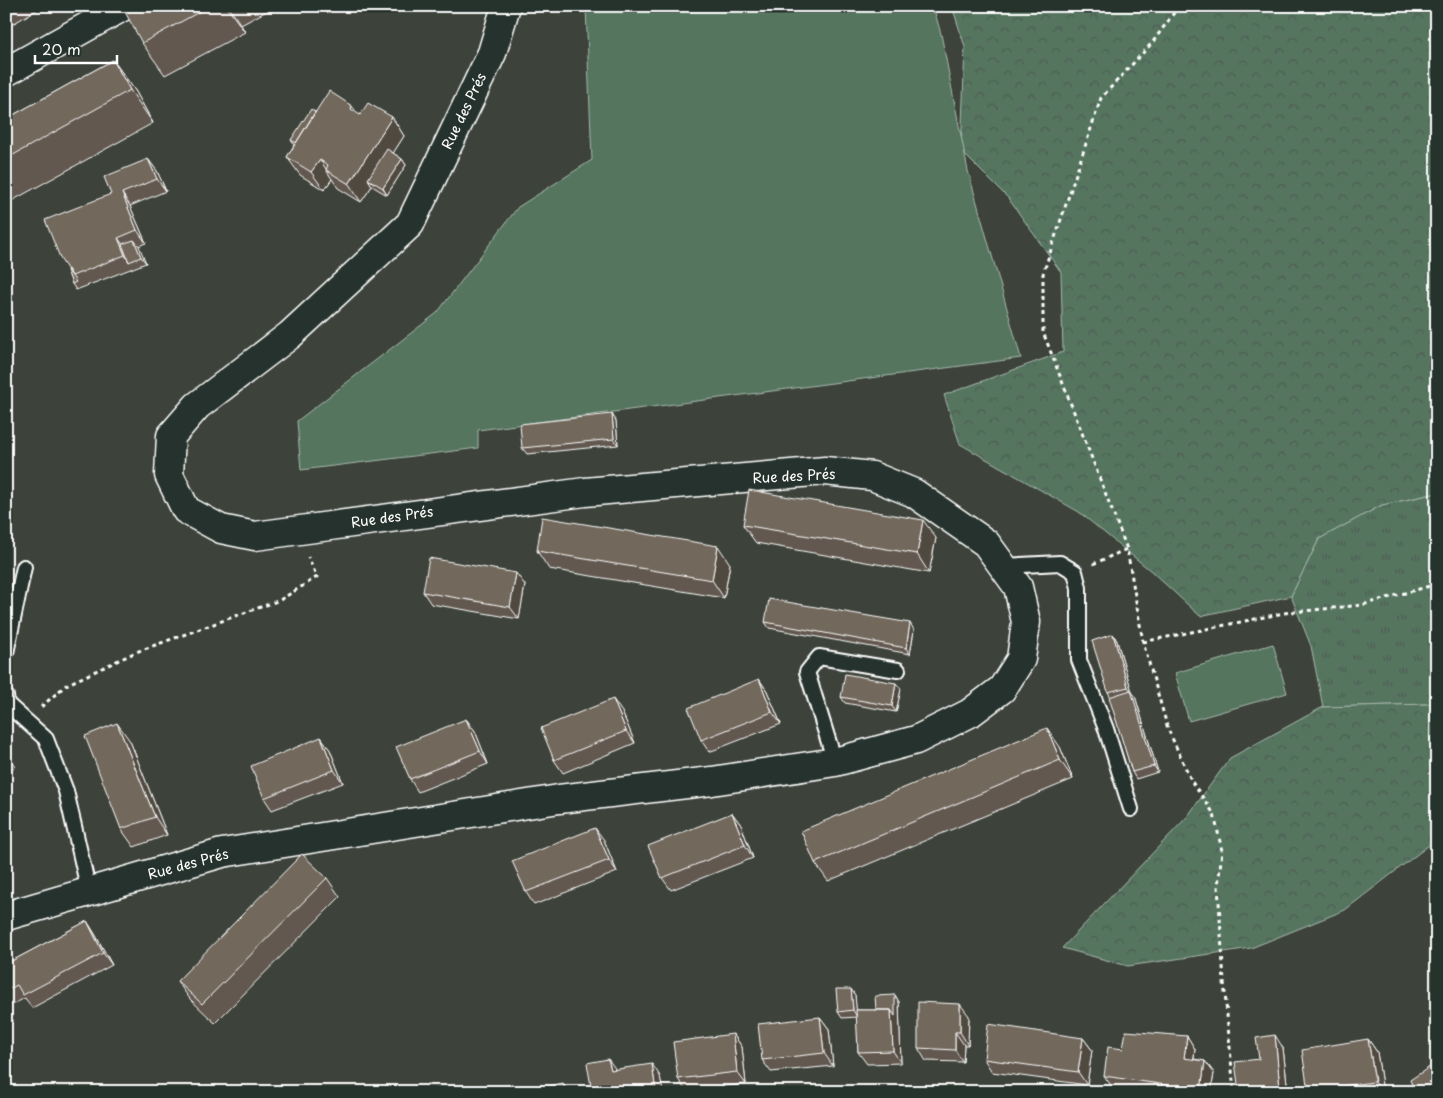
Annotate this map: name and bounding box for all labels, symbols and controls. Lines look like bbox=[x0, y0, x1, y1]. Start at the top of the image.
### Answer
scale bar bbox=[35, 32, 118, 64]
text: 20 m bbox=[42, 37, 81, 60]
street label: Rue des Prés bbox=[436, 69, 491, 153]
street label: Rue des Prés bbox=[752, 463, 836, 488]
street label: Rue des Prés bbox=[349, 500, 434, 533]
street label: Rue des Prés bbox=[145, 843, 231, 884]

